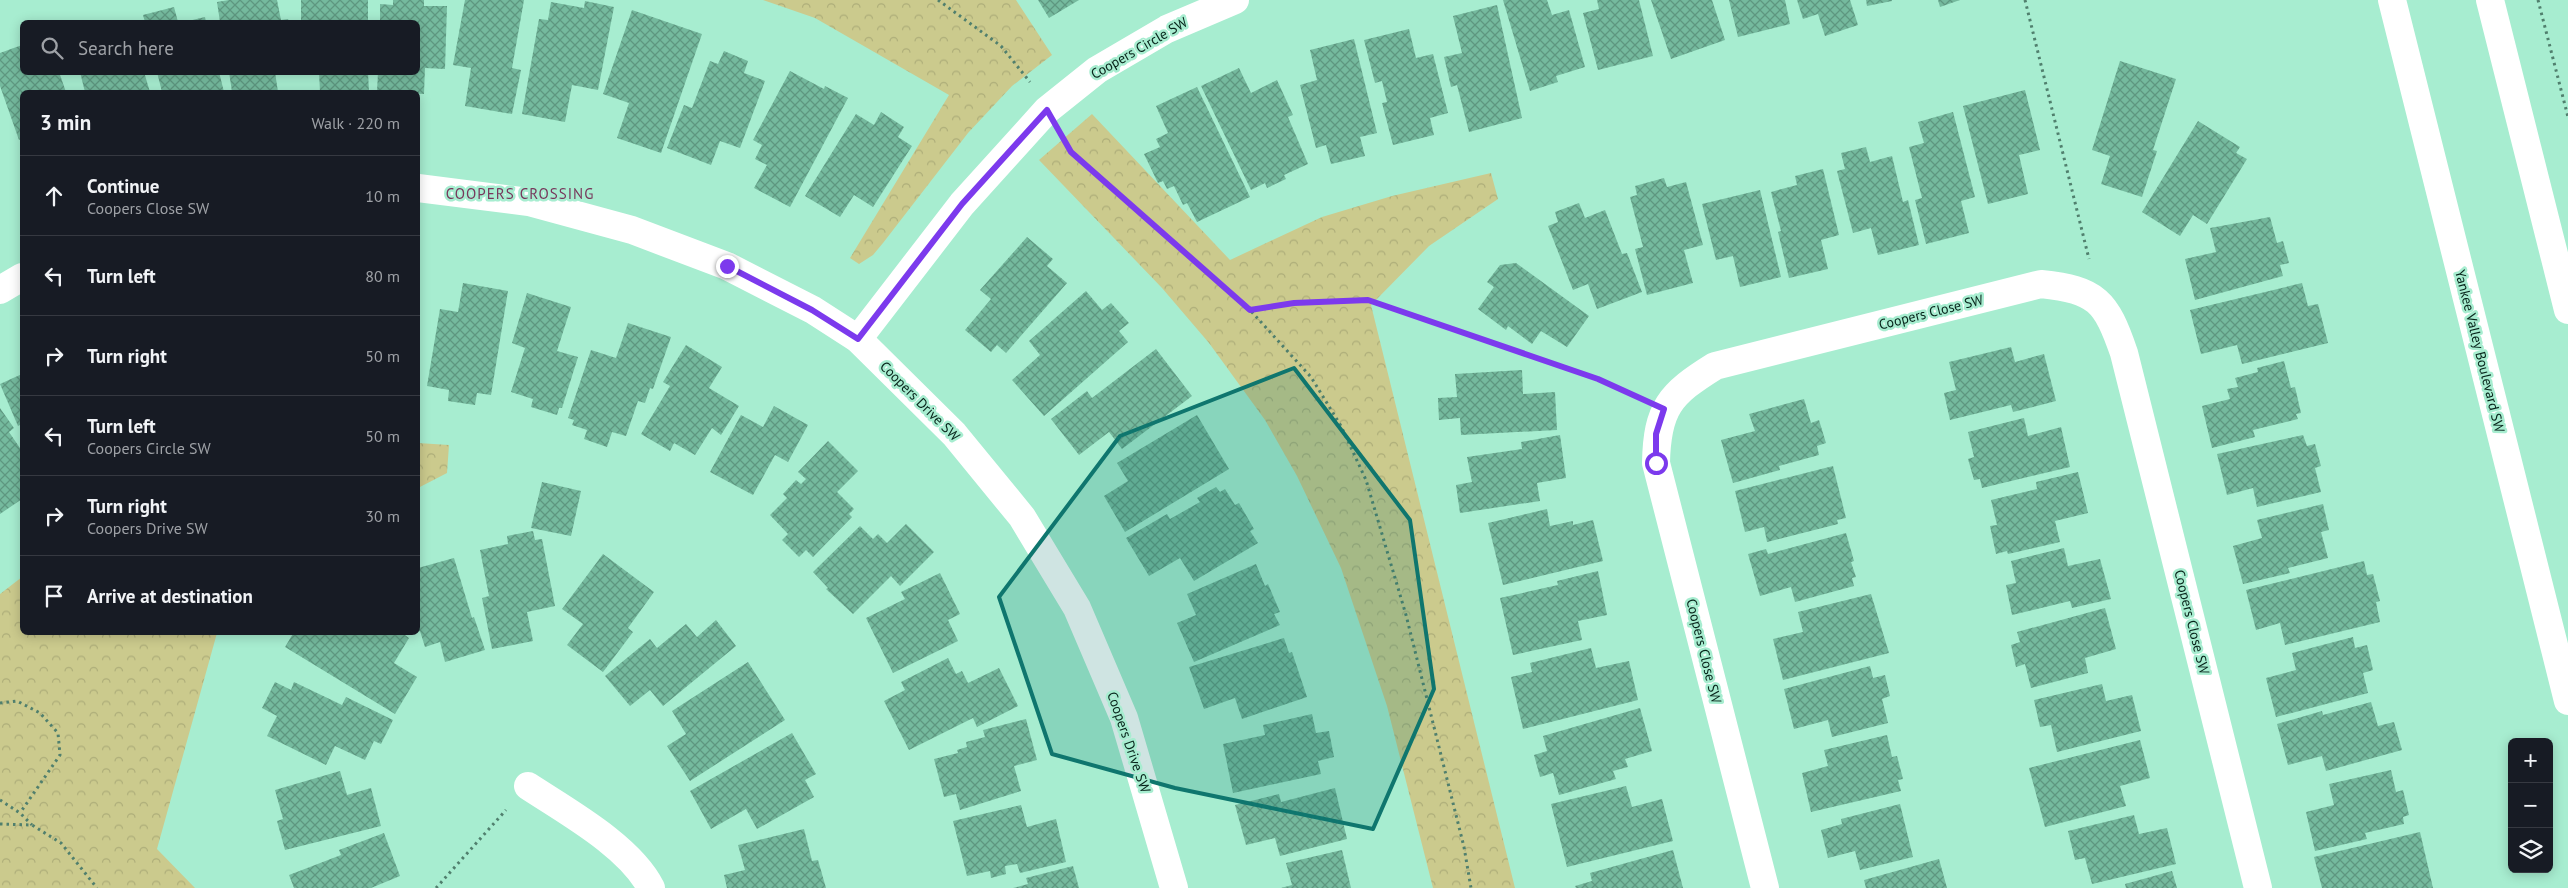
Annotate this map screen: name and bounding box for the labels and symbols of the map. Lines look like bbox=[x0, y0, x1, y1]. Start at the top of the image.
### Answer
street label: Coopers Circle SW bbox=[1088, 13, 1191, 83]
district label: COOPERS CROSSING bbox=[446, 184, 594, 203]
route end bbox=[716, 255, 739, 278]
street label: Yankee Valley Boulevard SW bbox=[2451, 268, 2509, 435]
street label: Coopers Close SW bbox=[1877, 290, 1985, 334]
street label: Coopers Drive SW bbox=[876, 357, 964, 445]
route start bbox=[1645, 452, 1668, 475]
street label: Coopers Close SW bbox=[2170, 568, 2214, 676]
street label: Coopers Close SW bbox=[1682, 597, 1726, 705]
street label: Coopers Drive SW bbox=[1103, 689, 1155, 795]

